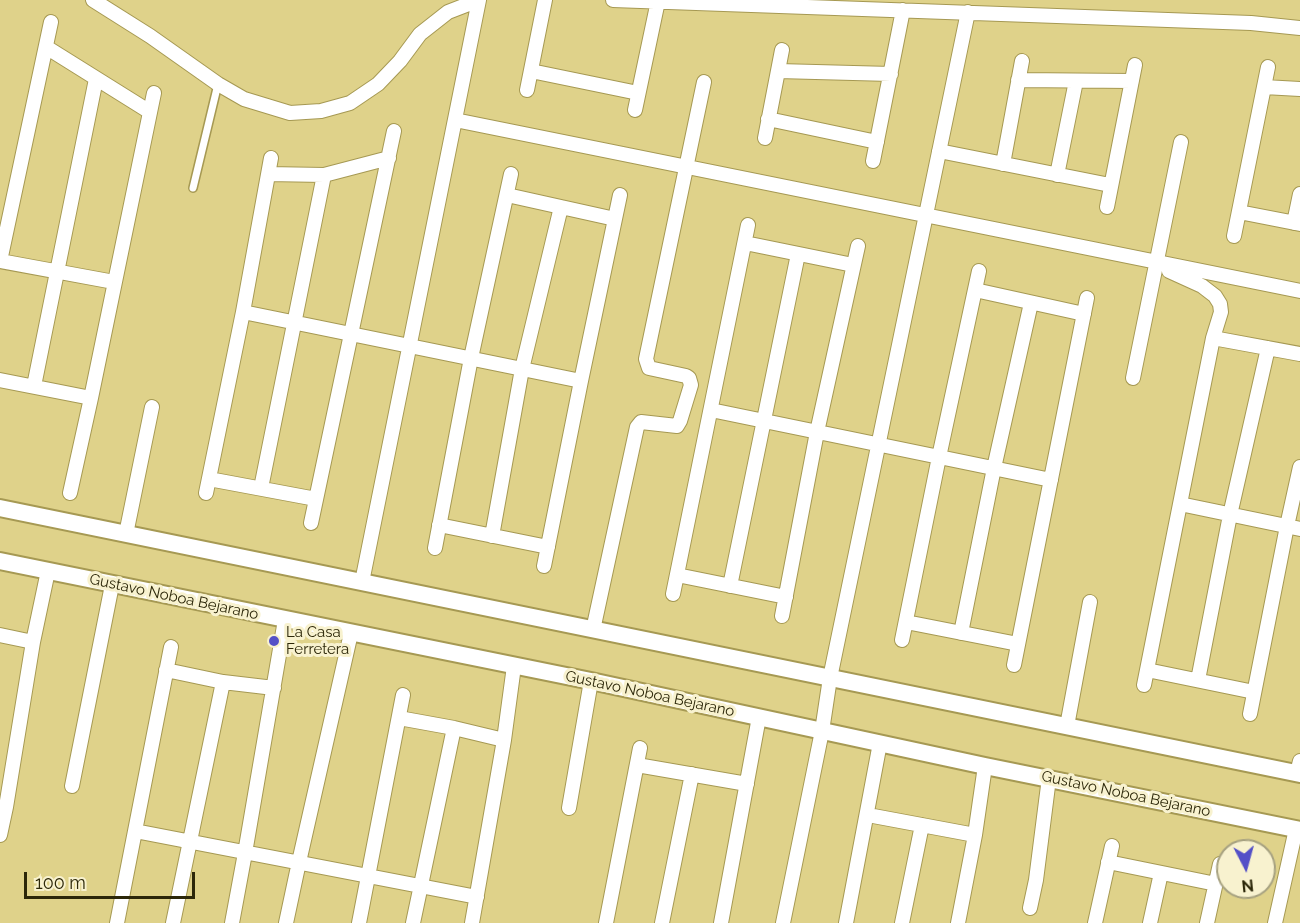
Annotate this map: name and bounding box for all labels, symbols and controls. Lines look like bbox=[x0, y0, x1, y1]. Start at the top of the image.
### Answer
street label: Gustavo Noboa Bejarano bbox=[88, 570, 260, 624]
place label: La Casa Ferretera bbox=[286, 623, 349, 658]
marker: La Casa Ferretera bbox=[267, 634, 281, 648]
street label: Gustavo Noboa Bejarano bbox=[564, 667, 736, 721]
street label: Gustavo Noboa Bejarano bbox=[1040, 767, 1212, 821]
north arrow bbox=[1216, 839, 1276, 899]
scale bar bbox=[27, 860, 198, 898]
text: 100 m bbox=[35, 872, 86, 893]
text: N bbox=[1241, 875, 1255, 895]

